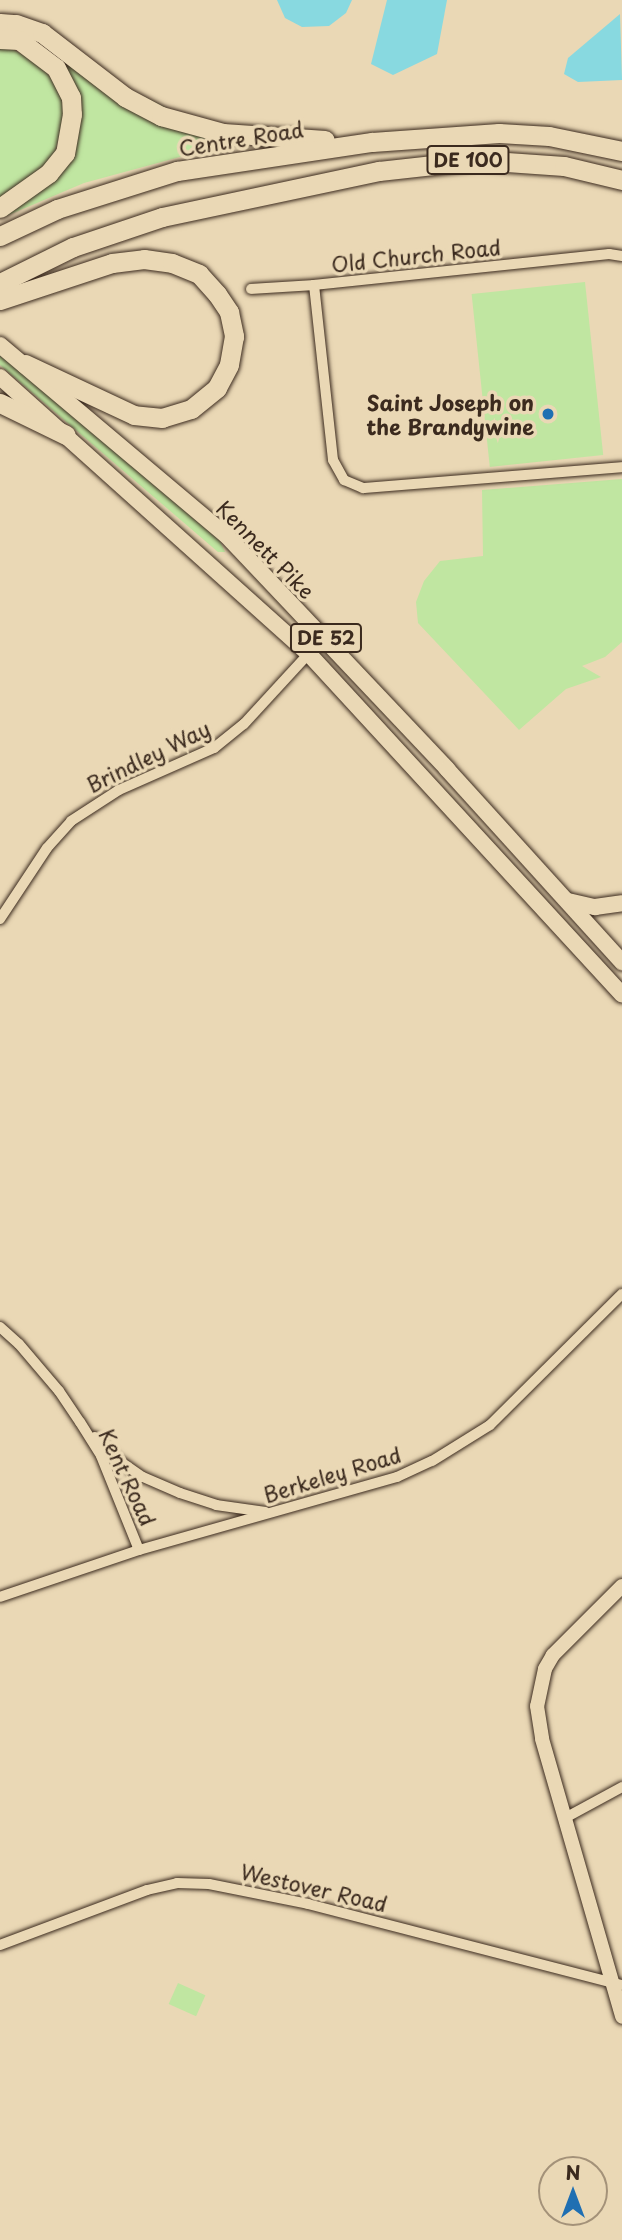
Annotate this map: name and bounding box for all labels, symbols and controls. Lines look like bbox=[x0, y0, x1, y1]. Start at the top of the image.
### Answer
street label: Centre Road bbox=[177, 116, 305, 160]
road number: DE 100 bbox=[424, 144, 512, 176]
street label: Old Church Road bbox=[329, 233, 503, 277]
place label: Saint Joseph on the Brandywine bbox=[366, 389, 534, 439]
marker: Saint Joseph on the Brandywine bbox=[540, 406, 556, 422]
street label: Kennett Pike bbox=[212, 495, 320, 603]
road number: DE 52 bbox=[289, 622, 363, 653]
street label: Brindley Way bbox=[81, 715, 215, 797]
street label: Kent Road bbox=[95, 1424, 161, 1530]
street label: Berkeley Road bbox=[259, 1441, 405, 1507]
street label: Westover Road bbox=[238, 1858, 390, 1916]
north arrow bbox=[538, 2156, 608, 2226]
text: N bbox=[565, 2158, 581, 2186]

